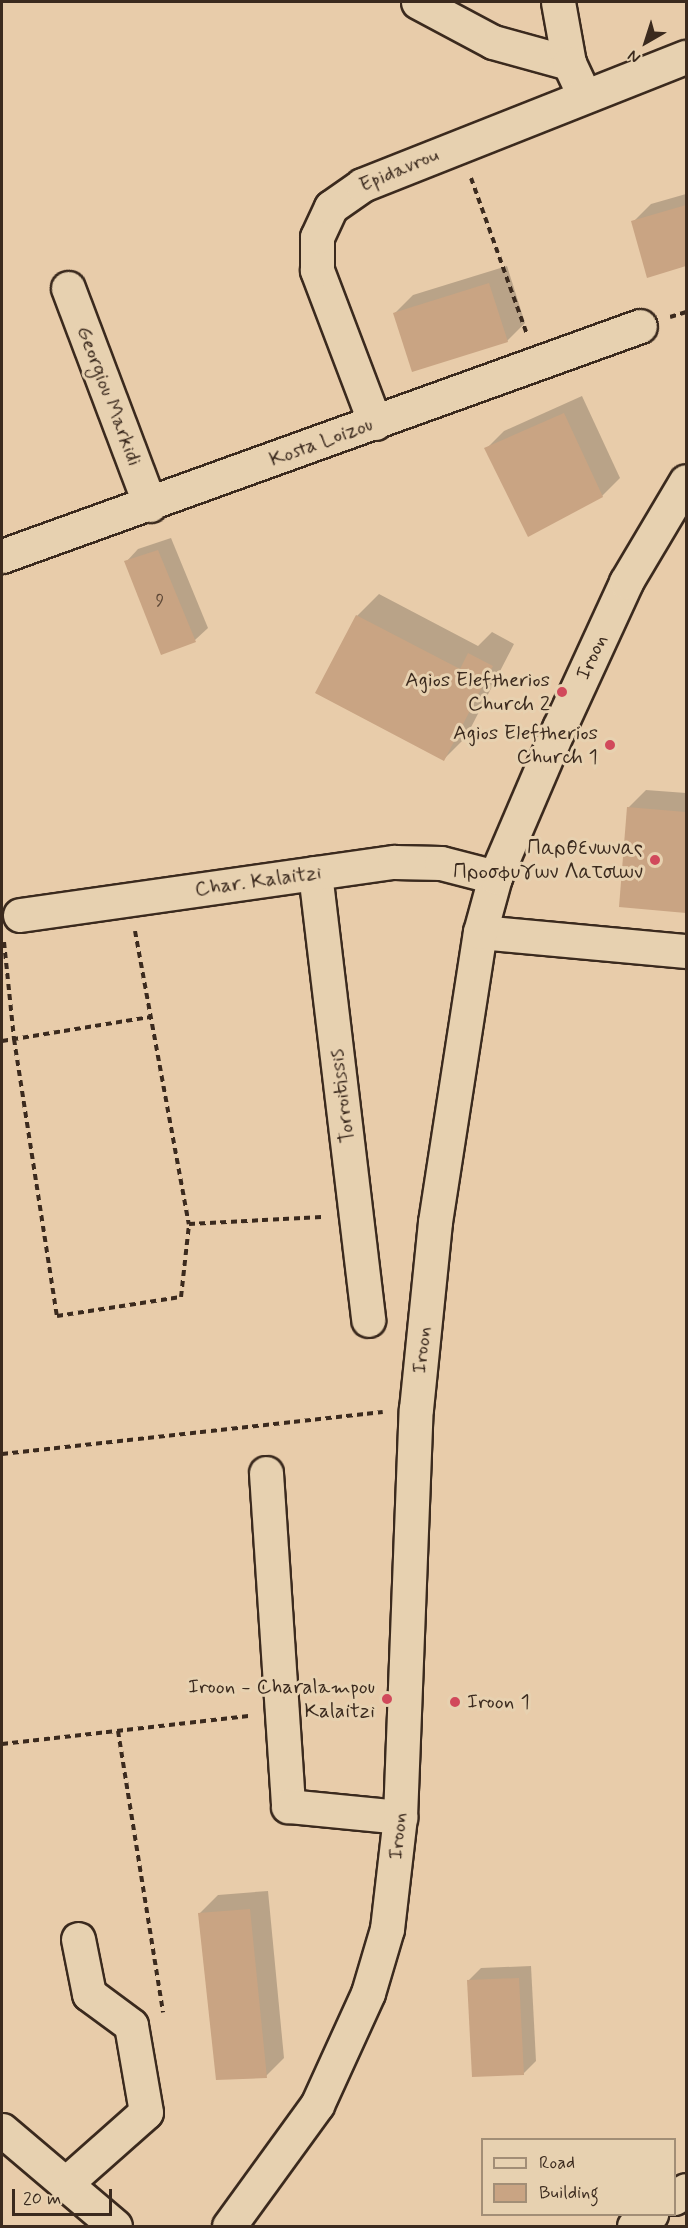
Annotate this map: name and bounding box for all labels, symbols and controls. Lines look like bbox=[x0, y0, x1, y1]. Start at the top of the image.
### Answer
north arrow bbox=[616, 12, 676, 72]
text: N bbox=[624, 45, 645, 68]
street label: Epidavrou bbox=[356, 142, 442, 198]
street label: Georgiou Markidi bbox=[71, 323, 147, 469]
street label: Kosta Loizou bbox=[265, 411, 377, 473]
house number: 9 bbox=[156, 590, 164, 612]
street label: Iroon bbox=[571, 630, 613, 684]
place label: Agios Eleftherios Church 2 bbox=[404, 667, 550, 717]
marker: Agios Eleftherios Church 2 bbox=[555, 685, 569, 699]
place label: Agios Eleftherios Church 1 bbox=[452, 720, 598, 770]
marker: Agios Eleftherios Church 1 bbox=[603, 738, 617, 752]
place label: Παρθενωνας Προσφυγων Λατσιων bbox=[453, 835, 643, 885]
marker: Παρθενωνας Προσφυγων Λατσιων bbox=[648, 853, 662, 867]
street label: Char. Kalaitzi bbox=[193, 860, 323, 902]
street label: Torroitissis bbox=[324, 1048, 360, 1144]
street label: Iroon bbox=[407, 1325, 437, 1375]
place label: Iroon - Charalampou Kalaitzi bbox=[188, 1674, 375, 1724]
place label: Iroon 1 bbox=[467, 1689, 529, 1715]
marker: Iroon - Charalampou Kalaitzi bbox=[380, 1692, 394, 1706]
marker: Iroon 1 bbox=[448, 1695, 462, 1709]
street label: Iroon bbox=[383, 1811, 413, 1861]
legend bbox=[481, 2138, 676, 2216]
text: Road bbox=[539, 2151, 575, 2175]
scale bar bbox=[15, 2177, 116, 2215]
text: Building bbox=[539, 2181, 599, 2205]
text: 20 m bbox=[23, 2187, 61, 2211]

